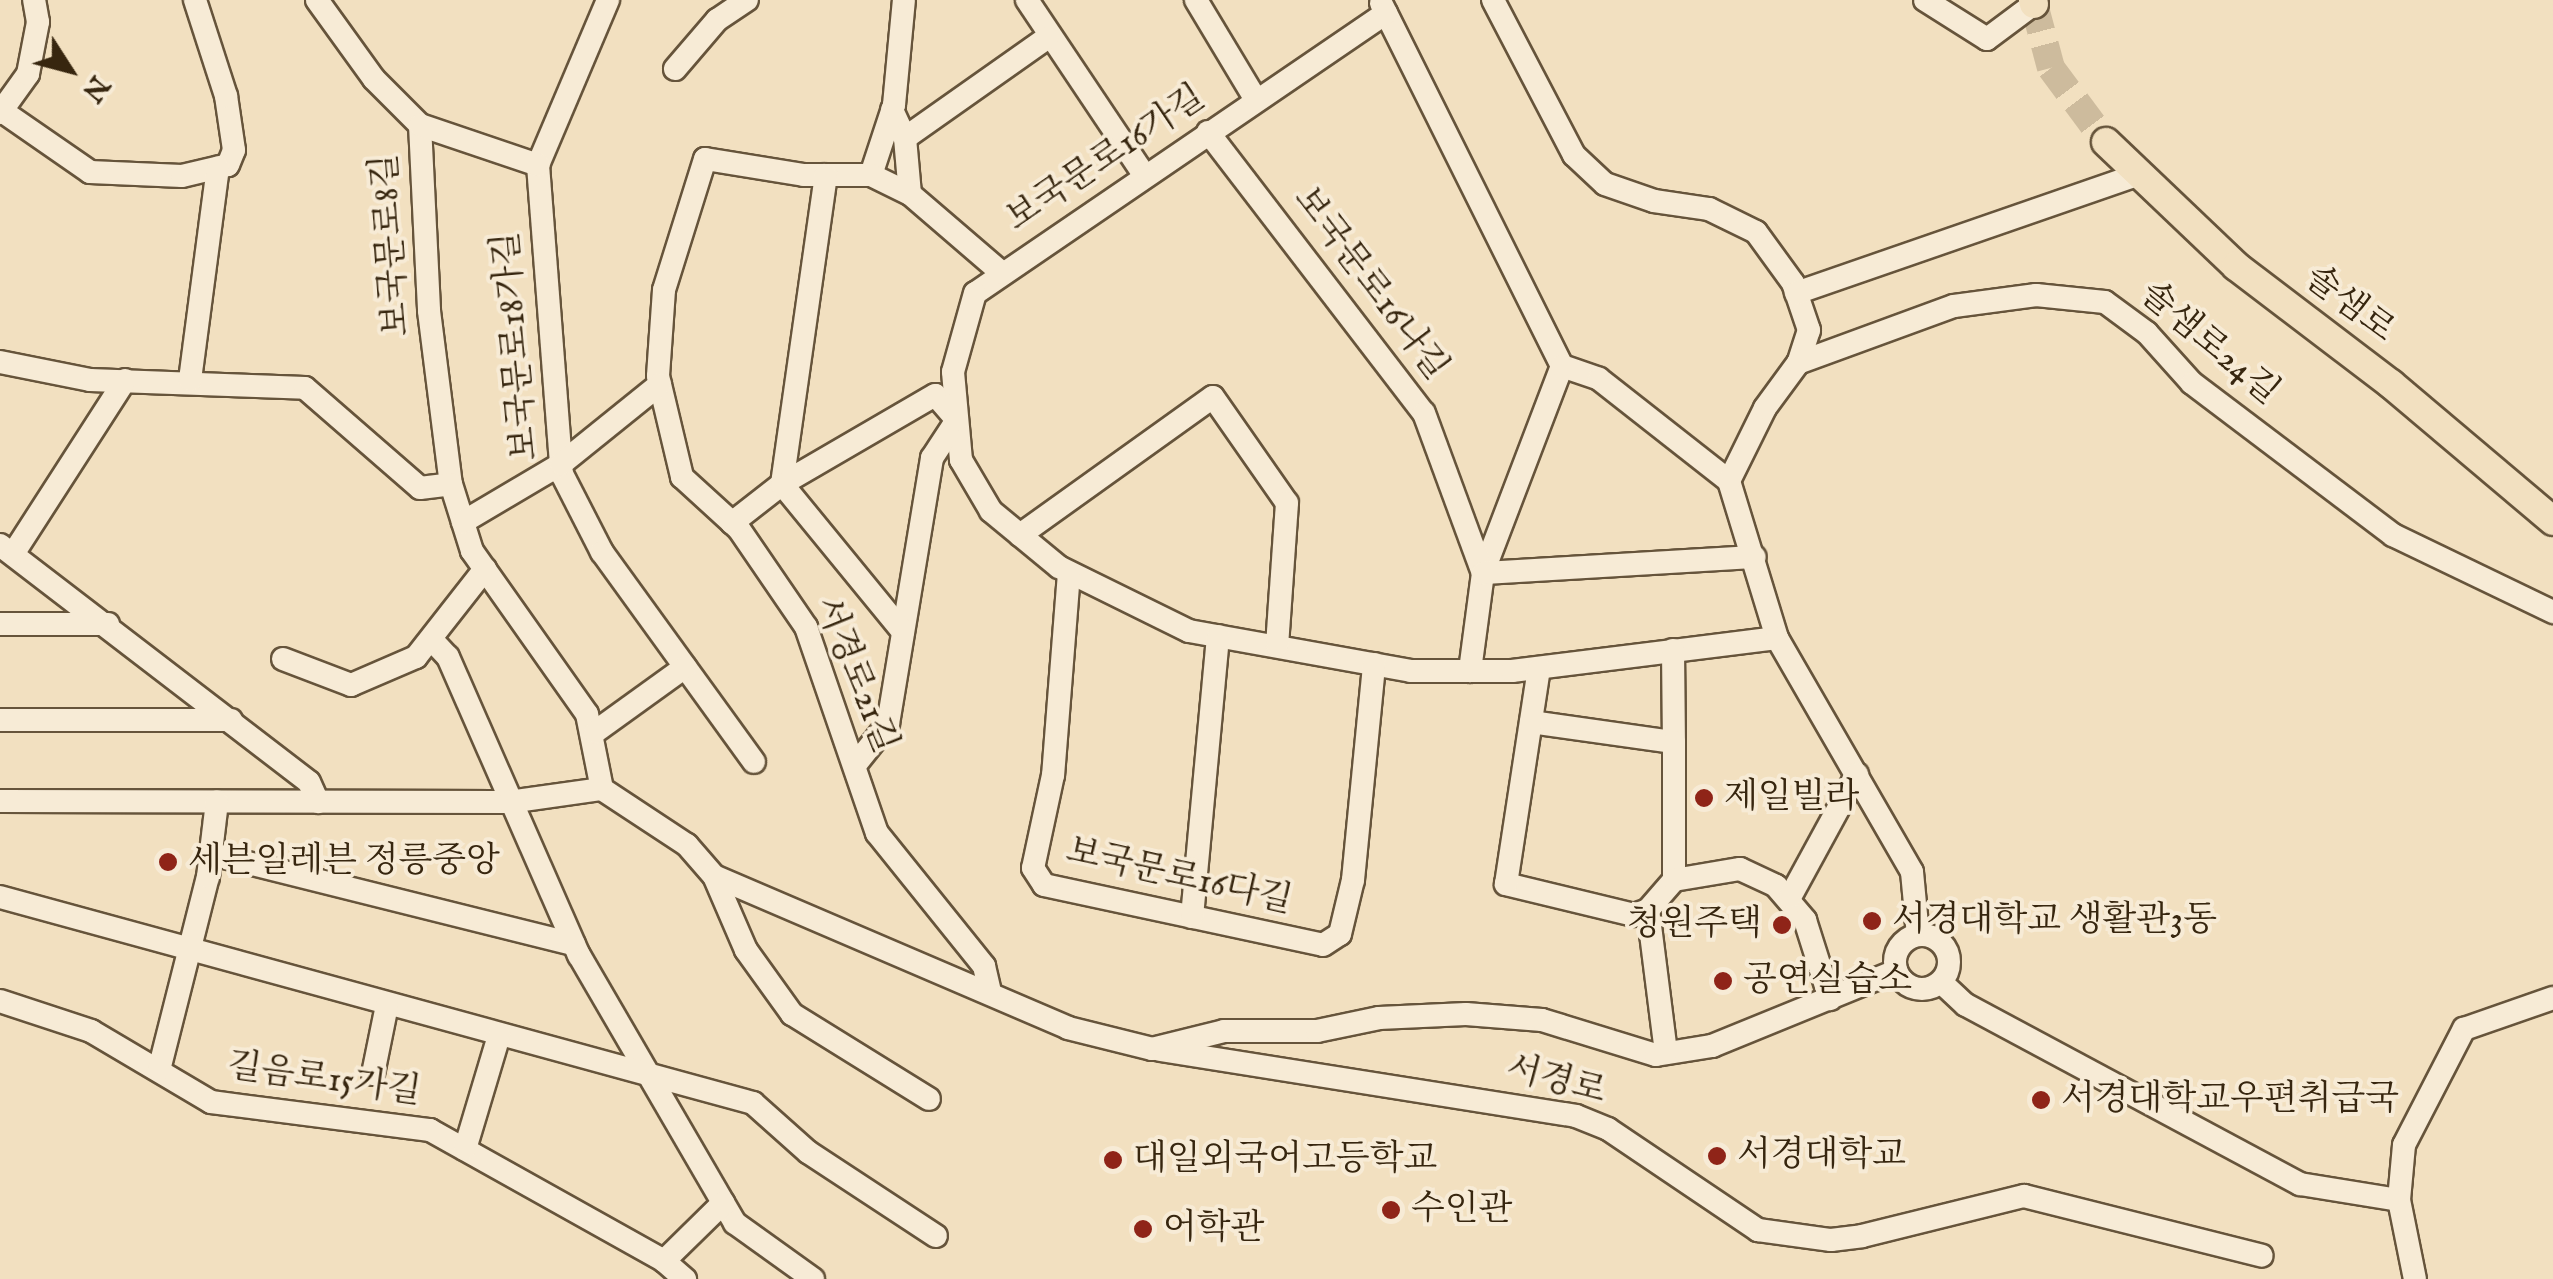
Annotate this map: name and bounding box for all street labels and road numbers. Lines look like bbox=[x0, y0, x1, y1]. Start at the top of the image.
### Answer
street label: 보국문로16가길 bbox=[999, 77, 1213, 241]
street label: 보국문로8길 bbox=[365, 152, 419, 338]
street label: 보국문로16나길 bbox=[1284, 179, 1456, 389]
street label: 보국문로18가길 bbox=[486, 230, 548, 462]
street label: 솔샘로 bbox=[2296, 258, 2402, 352]
street label: 솔샘로24길 bbox=[2131, 274, 2287, 414]
street label: 서경로21길 bbox=[805, 591, 905, 759]
street label: 보국문로16다길 bbox=[1062, 831, 1296, 923]
street label: 길음로15가길 bbox=[225, 1046, 423, 1114]
street label: 서경로 bbox=[1502, 1048, 1610, 1114]

